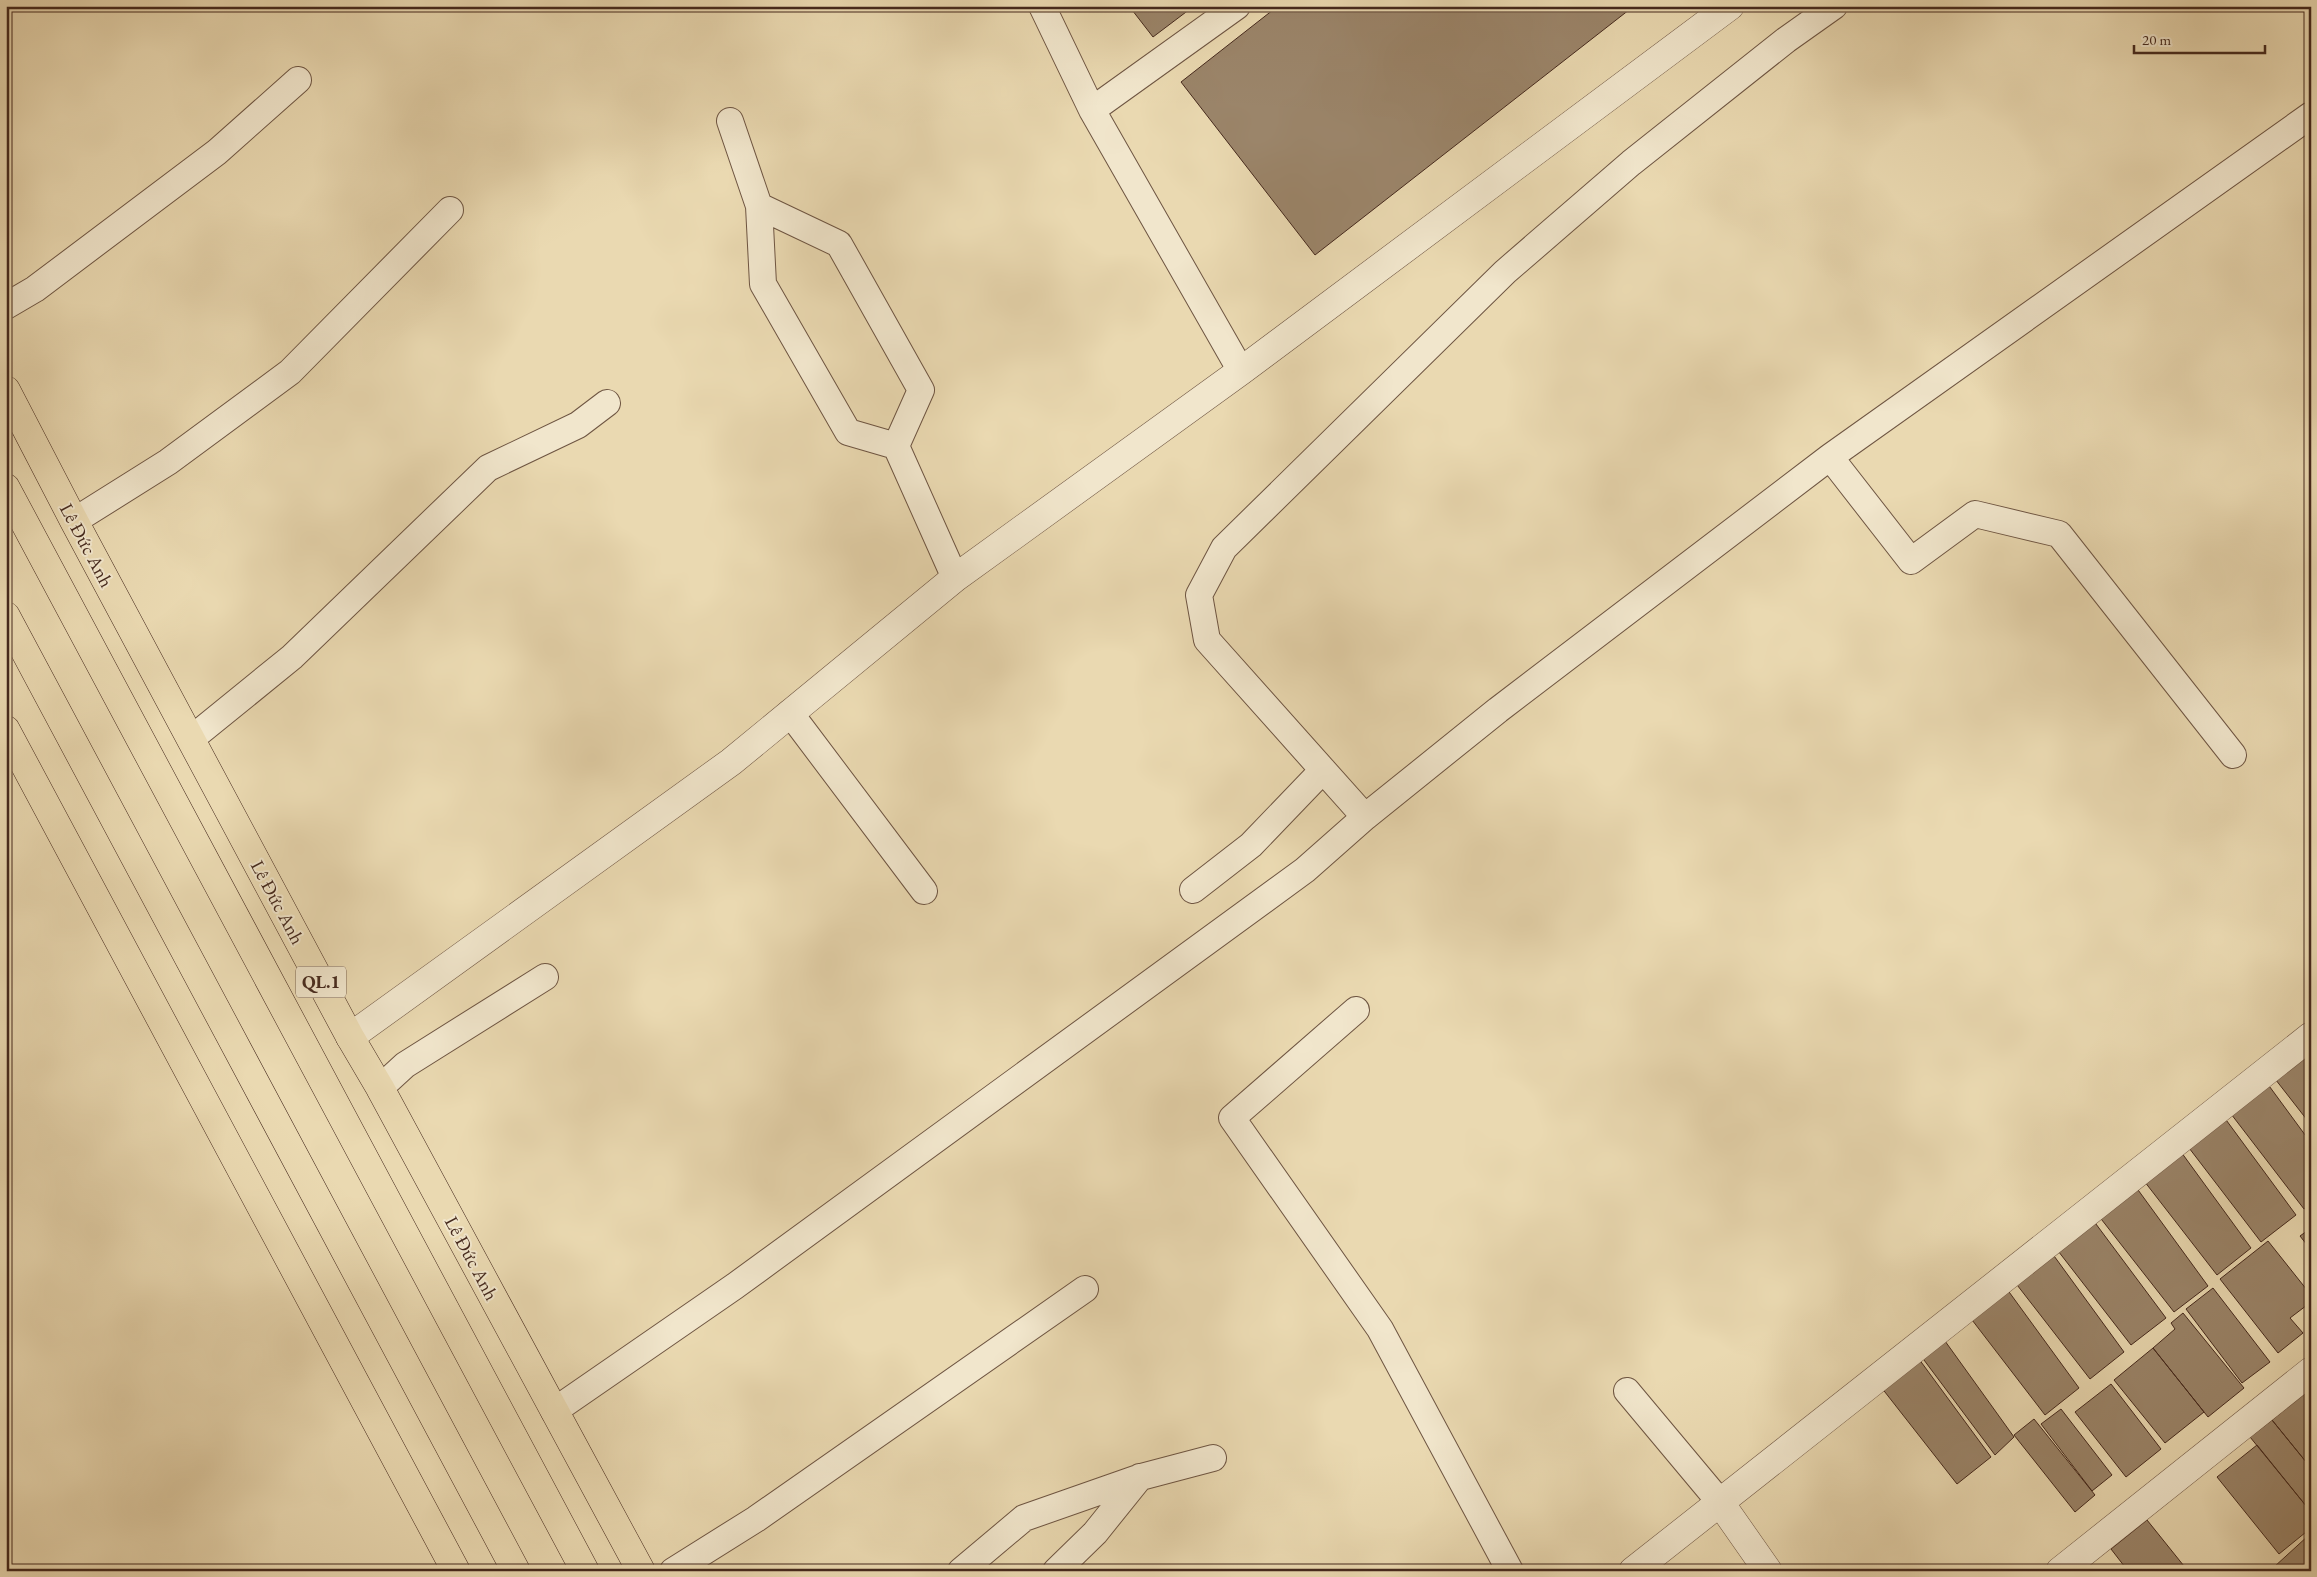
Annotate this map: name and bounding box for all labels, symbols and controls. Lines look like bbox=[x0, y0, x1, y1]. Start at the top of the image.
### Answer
scale bar bbox=[2134, 22, 2266, 54]
text: 20 m bbox=[2142, 30, 2171, 49]
street label: Lê Đức Anh bbox=[54, 499, 119, 592]
street label: Lê Đức Anh bbox=[245, 856, 310, 949]
road number: QL.1 bbox=[296, 966, 346, 998]
street label: Lê Đức Anh bbox=[439, 1212, 504, 1305]

